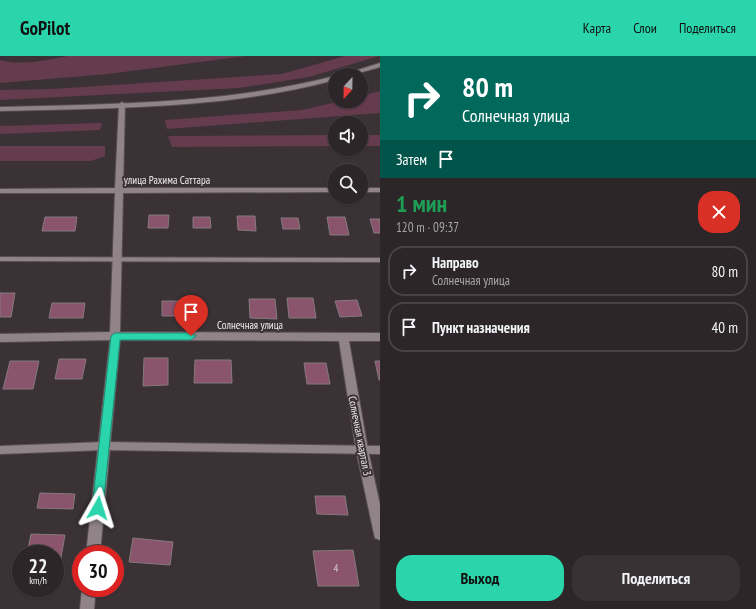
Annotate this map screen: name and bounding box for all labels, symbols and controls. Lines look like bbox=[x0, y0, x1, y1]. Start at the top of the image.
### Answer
text: GoPilot bbox=[20, 16, 70, 40]
text: Карта bbox=[583, 19, 611, 37]
text: Слои bbox=[633, 19, 657, 37]
text: Поделиться bbox=[679, 19, 736, 37]
north arrow bbox=[328, 68, 368, 108]
map controls bbox=[328, 68, 368, 204]
text: 80 m bbox=[462, 68, 513, 105]
icon: right bbox=[396, 72, 448, 124]
text: Солнечная улица bbox=[462, 104, 570, 127]
button: sound bbox=[328, 116, 368, 156]
icon: arrive bbox=[435, 148, 457, 170]
text: Затем bbox=[396, 150, 427, 169]
button: search bbox=[328, 164, 368, 204]
street label: улица Рахима Саттара bbox=[124, 173, 210, 187]
text: 1 мин bbox=[396, 188, 447, 219]
button: close bbox=[698, 191, 740, 233]
text: 120 m · 09:37 bbox=[396, 219, 459, 236]
text: Направо bbox=[432, 253, 479, 272]
icon: right bbox=[398, 260, 420, 282]
text: 80 m bbox=[712, 262, 738, 281]
text: Солнечная улица bbox=[432, 272, 510, 289]
pin bbox=[174, 295, 208, 336]
icon: arrive bbox=[180, 301, 202, 323]
icon: arrive bbox=[398, 316, 420, 338]
street label: Солнечная улица bbox=[217, 318, 283, 332]
text: Пункт назначения bbox=[432, 318, 530, 337]
text: 40 m bbox=[712, 318, 738, 337]
street label: Солнечная квартал 3 bbox=[345, 395, 375, 477]
position arrow bbox=[77, 487, 119, 529]
speed limit sign: 30 bbox=[72, 545, 124, 597]
text: 22 bbox=[28, 553, 48, 579]
button: Выход bbox=[396, 555, 564, 601]
button: Поделиться bbox=[572, 555, 740, 601]
house number: 4 bbox=[334, 561, 339, 575]
text: km/h bbox=[29, 574, 47, 587]

